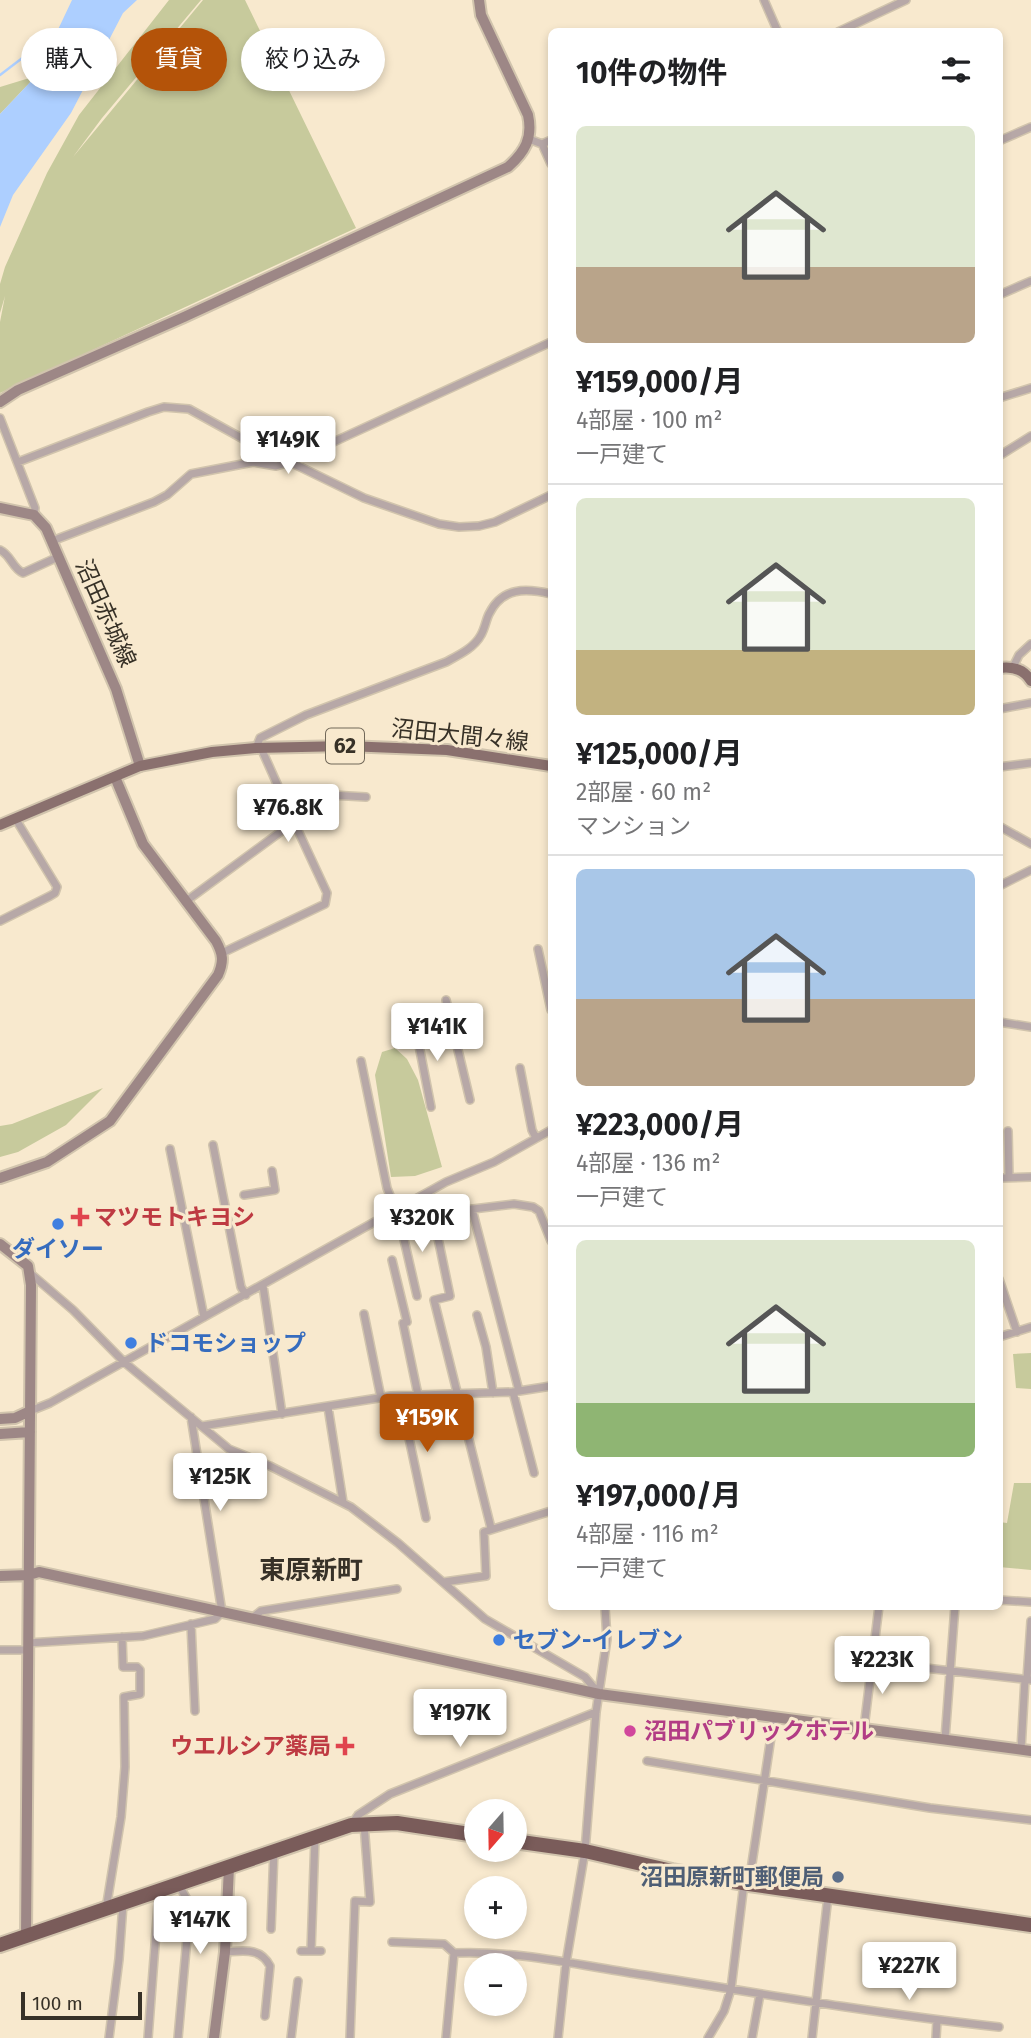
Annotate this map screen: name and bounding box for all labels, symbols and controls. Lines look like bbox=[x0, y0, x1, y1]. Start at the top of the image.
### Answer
chip: 購入 bbox=[21, 28, 117, 91]
chip: 賃貸 bbox=[131, 28, 227, 91]
chip: 絞り込み bbox=[241, 28, 385, 91]
icon: filters bbox=[937, 51, 975, 89]
text: 10件の物件 bbox=[576, 55, 727, 91]
icon: home bbox=[713, 172, 839, 298]
text: ¥159,000/月 bbox=[576, 364, 744, 400]
text: 4部屋 · 100 m² bbox=[576, 406, 722, 434]
pin: ¥149K bbox=[239, 416, 337, 476]
text: ¥149K bbox=[256, 425, 320, 453]
text: 一戸建て bbox=[576, 440, 668, 468]
icon: home bbox=[713, 544, 839, 670]
street label: 沼田赤城線 bbox=[70, 555, 142, 671]
street label: 沼田大間々線 bbox=[390, 714, 530, 756]
road number: 62 bbox=[326, 728, 364, 764]
text: ¥125,000/月 bbox=[576, 736, 743, 772]
text: 2部屋 · 60 m² bbox=[576, 778, 711, 806]
pin: ¥76.8K bbox=[231, 784, 345, 844]
text: ¥76.8K bbox=[253, 793, 323, 821]
text: マンション bbox=[576, 812, 691, 840]
icon: home bbox=[713, 915, 839, 1041]
pin: ¥141K bbox=[388, 1004, 486, 1063]
text: ¥141K bbox=[407, 1012, 467, 1040]
text: ¥223,000/月 bbox=[576, 1107, 744, 1143]
text: 4部屋 · 136 m² bbox=[576, 1149, 721, 1177]
text: 一戸建て bbox=[576, 1183, 668, 1211]
pin: ¥320K bbox=[373, 1194, 471, 1254]
place label: マツモトキヨシ bbox=[94, 1203, 255, 1231]
text: ¥320K bbox=[390, 1203, 454, 1231]
marker: マツモトキヨシ bbox=[72, 1209, 88, 1225]
marker: ダイソー bbox=[50, 1216, 66, 1232]
place label: ダイソー bbox=[12, 1235, 104, 1263]
icon: home bbox=[713, 1286, 839, 1412]
place label: ドコモショップ bbox=[145, 1329, 306, 1357]
marker: ドコモショップ bbox=[123, 1335, 139, 1351]
pin: ¥159K bbox=[378, 1394, 476, 1454]
text: ¥159K bbox=[396, 1403, 458, 1431]
pin: ¥125K bbox=[171, 1454, 269, 1513]
text: ¥125K bbox=[189, 1462, 251, 1490]
text: ¥197,000/月 bbox=[576, 1478, 742, 1514]
text: 4部屋 · 116 m² bbox=[576, 1520, 719, 1548]
text: 一戸建て bbox=[576, 1554, 668, 1582]
district label: 東原新町 bbox=[259, 1555, 363, 1586]
place label: セブン-イレブン bbox=[513, 1626, 683, 1654]
marker: セブン-イレブン bbox=[491, 1632, 507, 1648]
pin: ¥223K bbox=[833, 1636, 931, 1696]
text: ¥223K bbox=[851, 1645, 913, 1673]
pin: ¥197K bbox=[411, 1690, 509, 1749]
text: ¥197K bbox=[430, 1698, 490, 1726]
place label: 沼田パブリックホテル bbox=[644, 1717, 874, 1745]
marker: 沼田パブリックホテル bbox=[622, 1723, 638, 1739]
place label: ウエルシア薬局 bbox=[170, 1732, 331, 1760]
marker: ウエルシア薬局 bbox=[337, 1738, 353, 1754]
north arrow bbox=[464, 1799, 527, 1862]
map controls bbox=[464, 1799, 527, 2016]
place label: 沼田原新町郵便局 bbox=[640, 1863, 824, 1891]
marker: 沼田原新町郵便局 bbox=[830, 1869, 846, 1885]
button: + bbox=[464, 1876, 527, 1939]
pin: ¥147K bbox=[151, 1896, 249, 1956]
text: ¥147K bbox=[170, 1905, 230, 1933]
pin: ¥227K bbox=[860, 1942, 958, 2002]
text: ¥227K bbox=[878, 1951, 940, 1979]
button: − bbox=[464, 1953, 527, 2016]
scale bar bbox=[21, 1989, 142, 2021]
text: 100 m bbox=[32, 1992, 83, 2015]

